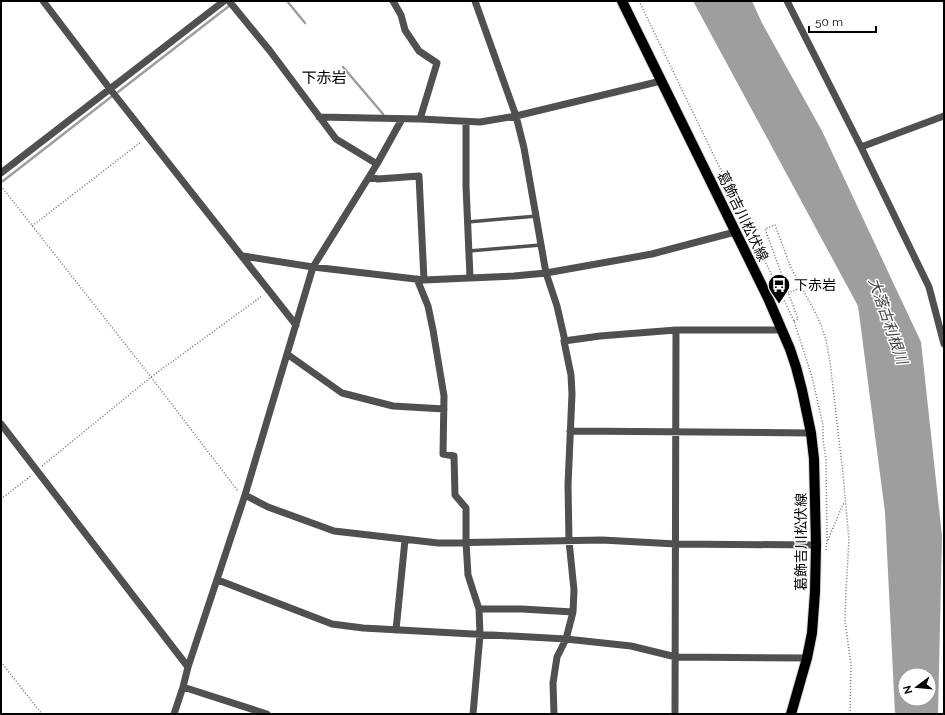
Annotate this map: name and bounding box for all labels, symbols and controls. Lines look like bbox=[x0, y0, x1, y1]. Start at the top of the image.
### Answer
scale bar bbox=[809, 8, 876, 34]
text: 50 m bbox=[815, 15, 843, 29]
district label: 下赤岩 bbox=[301, 69, 347, 87]
street label: 葛飾吉川松伏線 bbox=[714, 168, 772, 264]
bus stop icon: 下赤岩 bbox=[766, 272, 792, 305]
water label: 大落古利根川 bbox=[865, 276, 912, 368]
place label: 下赤岩 bbox=[794, 277, 836, 293]
street label: 葛飾吉川松伏線 bbox=[793, 493, 809, 591]
north arrow bbox=[897, 667, 937, 707]
text: N bbox=[900, 684, 915, 695]

